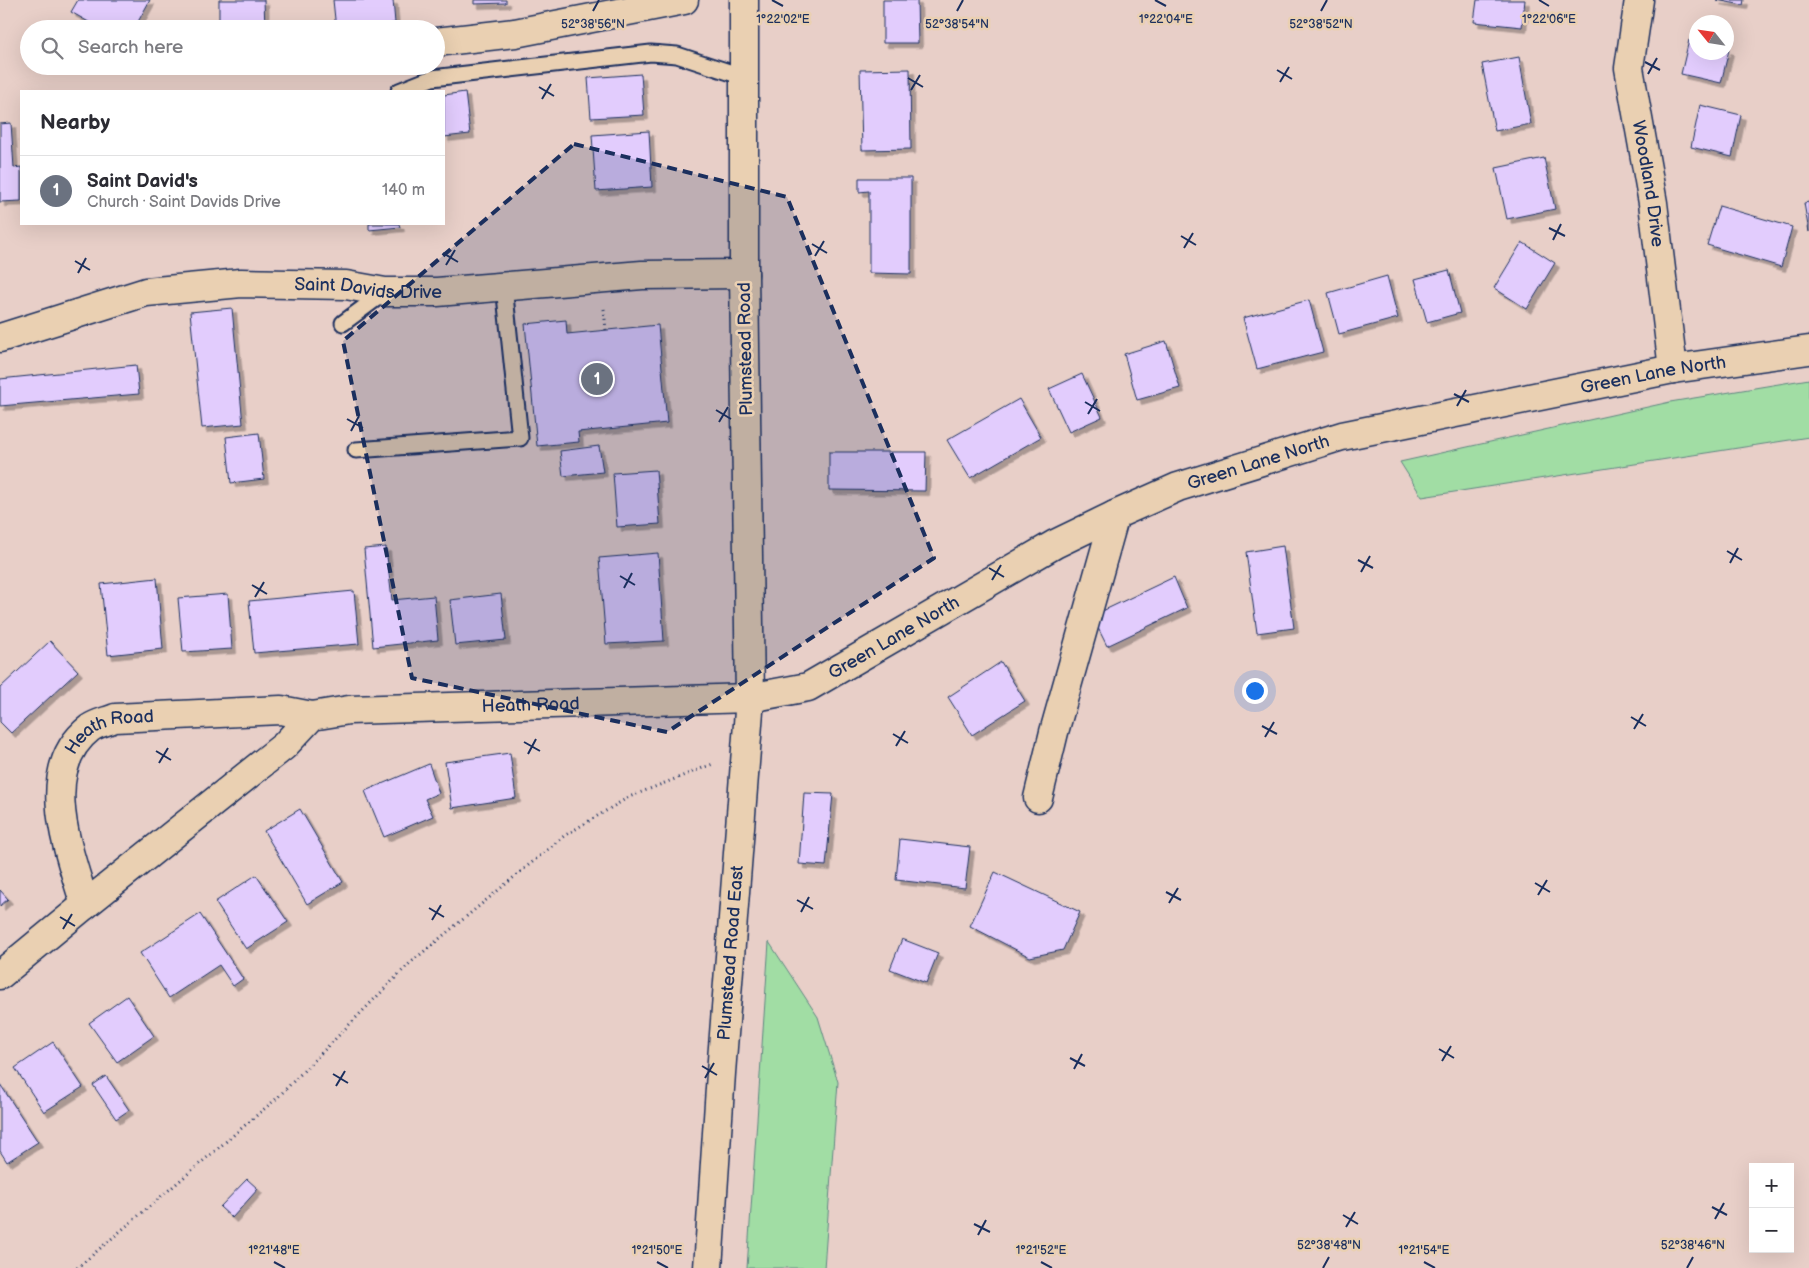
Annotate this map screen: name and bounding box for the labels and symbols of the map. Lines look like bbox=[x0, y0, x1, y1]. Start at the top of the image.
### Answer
text: 1°22'02"E bbox=[756, 12, 810, 27]
text: 1°22'04"E bbox=[1139, 12, 1193, 27]
text: 1°22'06"E bbox=[1522, 12, 1576, 27]
north arrow bbox=[1689, 15, 1734, 60]
text: 52°38'56"N bbox=[561, 17, 625, 32]
text: 52°38'54"N bbox=[925, 17, 989, 32]
text: 52°38'52"N bbox=[1289, 17, 1353, 32]
street label: Woodland Drive bbox=[1627, 119, 1668, 248]
street label: Saint Davids Drive bbox=[294, 274, 442, 303]
street label: Plumstead Road bbox=[734, 282, 757, 416]
street label: Green Lane North bbox=[1579, 352, 1727, 399]
pin: 1 bbox=[581, 360, 613, 398]
street label: Green Lane North bbox=[1185, 431, 1332, 495]
street label: Green Lane North bbox=[825, 592, 963, 684]
your location bbox=[1242, 678, 1268, 704]
street label: Heath Road bbox=[481, 693, 580, 717]
street label: Heath Road bbox=[61, 706, 154, 758]
street label: Plumstead Road East bbox=[714, 864, 748, 1041]
text: 52°38'48"N bbox=[1297, 1238, 1361, 1253]
text: 52°38'46"N bbox=[1661, 1238, 1725, 1253]
text: 1°21'48"E bbox=[248, 1243, 300, 1258]
text: 1°21'50"E bbox=[632, 1243, 682, 1258]
text: 1°21'52"E bbox=[1016, 1243, 1066, 1258]
text: 1°21'54"E bbox=[1399, 1243, 1450, 1258]

